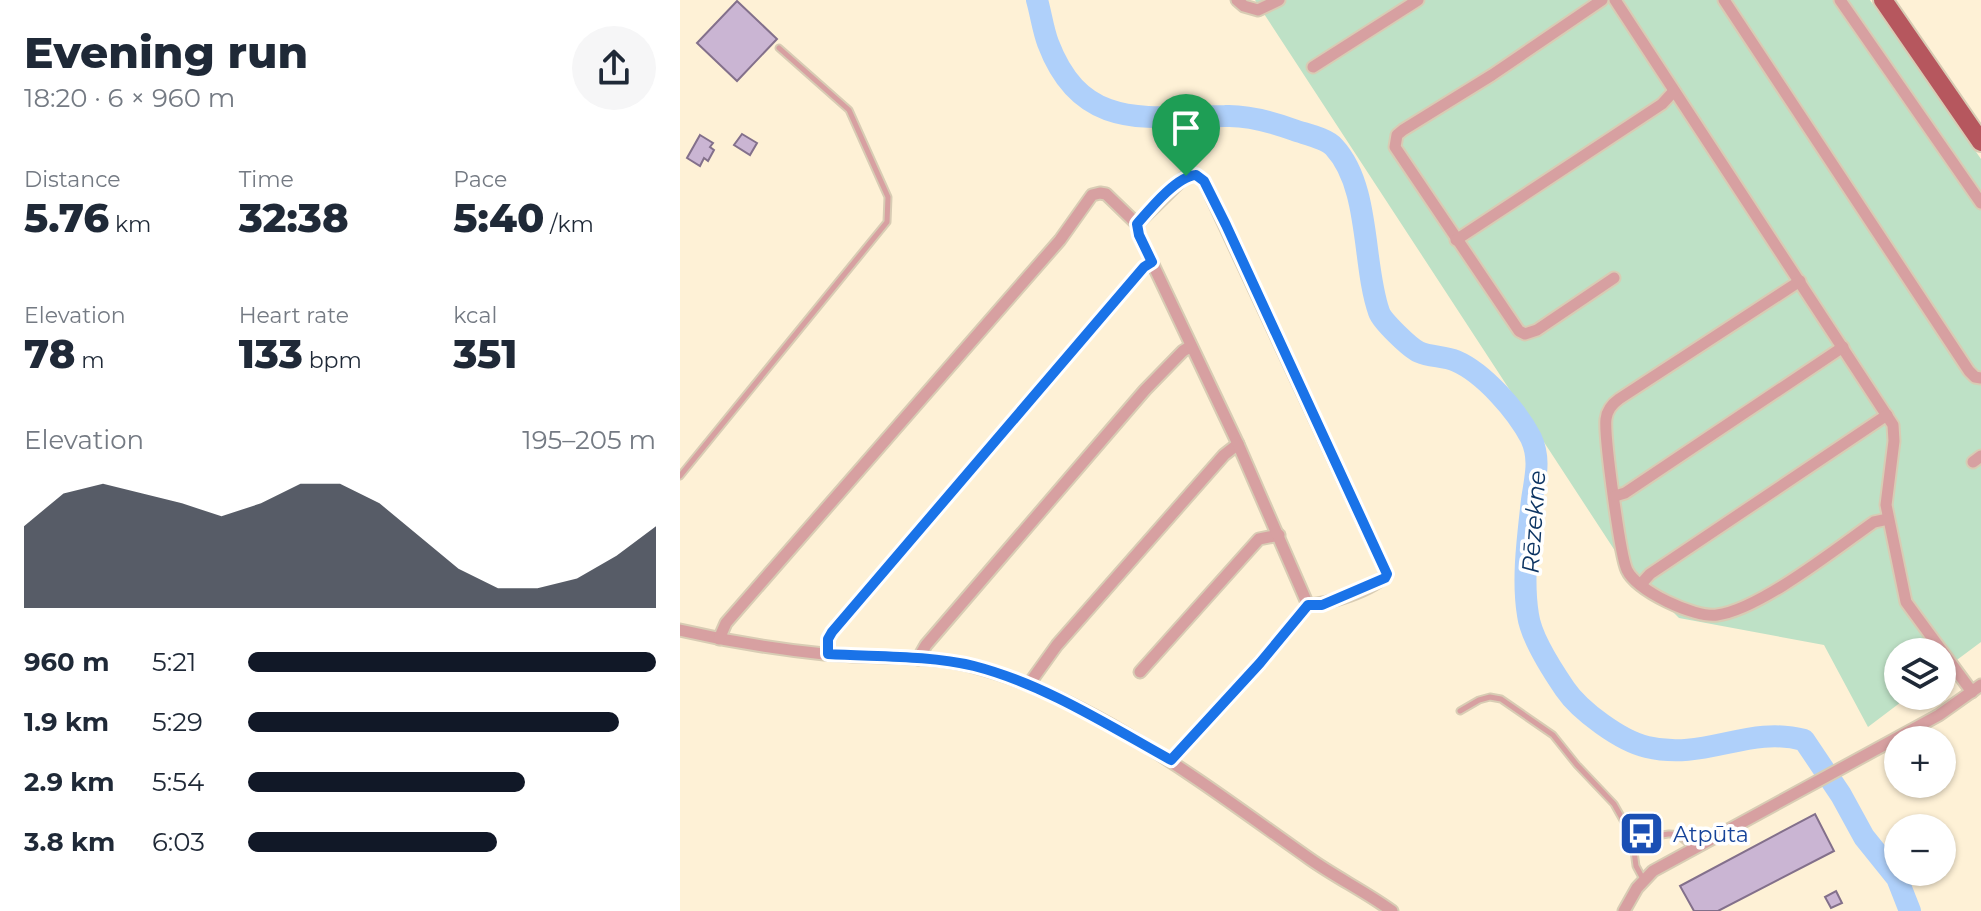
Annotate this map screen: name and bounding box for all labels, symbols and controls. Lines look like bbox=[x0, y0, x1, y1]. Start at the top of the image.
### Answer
text: Evening run bbox=[24, 25, 308, 79]
button: share bbox=[572, 26, 656, 110]
text: 18:20 · 6 × 960 m bbox=[24, 82, 235, 114]
pin bbox=[1152, 94, 1220, 176]
icon: arrive bbox=[1164, 106, 1208, 150]
text: Distance bbox=[24, 166, 121, 193]
text: Time bbox=[239, 166, 294, 193]
text: Pace bbox=[453, 166, 507, 193]
text: 5.76 bbox=[24, 193, 109, 242]
text: 32:38 bbox=[239, 193, 349, 242]
text: 5:40 bbox=[453, 193, 544, 242]
text: km bbox=[109, 211, 151, 238]
text: /km bbox=[544, 211, 594, 238]
text: Elevation bbox=[24, 302, 126, 329]
text: Heart rate bbox=[239, 302, 349, 329]
text: kcal bbox=[453, 302, 497, 329]
text: 78 bbox=[24, 329, 75, 378]
text: 133 bbox=[239, 329, 303, 378]
text: 351 bbox=[453, 329, 518, 378]
text: m bbox=[75, 347, 105, 374]
text: bpm bbox=[303, 347, 362, 374]
text: Elevation bbox=[24, 424, 144, 456]
text: 195–205 m bbox=[522, 424, 656, 456]
water label: Rēzekne bbox=[1515, 470, 1552, 574]
map controls bbox=[1884, 638, 1956, 886]
button: layers bbox=[1884, 638, 1956, 710]
text: 960 m bbox=[24, 646, 109, 678]
text: 5:21 bbox=[152, 646, 196, 678]
text: 1.9 km bbox=[24, 706, 109, 738]
text: 5:29 bbox=[152, 706, 203, 738]
button: + bbox=[1884, 726, 1956, 798]
text: 2.9 km bbox=[24, 766, 115, 798]
text: 5:54 bbox=[152, 766, 204, 798]
bus stop icon: Atpūta bbox=[1618, 810, 1666, 858]
button: − bbox=[1884, 814, 1956, 886]
place label: Atpūta bbox=[1673, 821, 1749, 848]
text: 3.8 km bbox=[24, 826, 115, 858]
text: 6:03 bbox=[152, 826, 205, 858]

